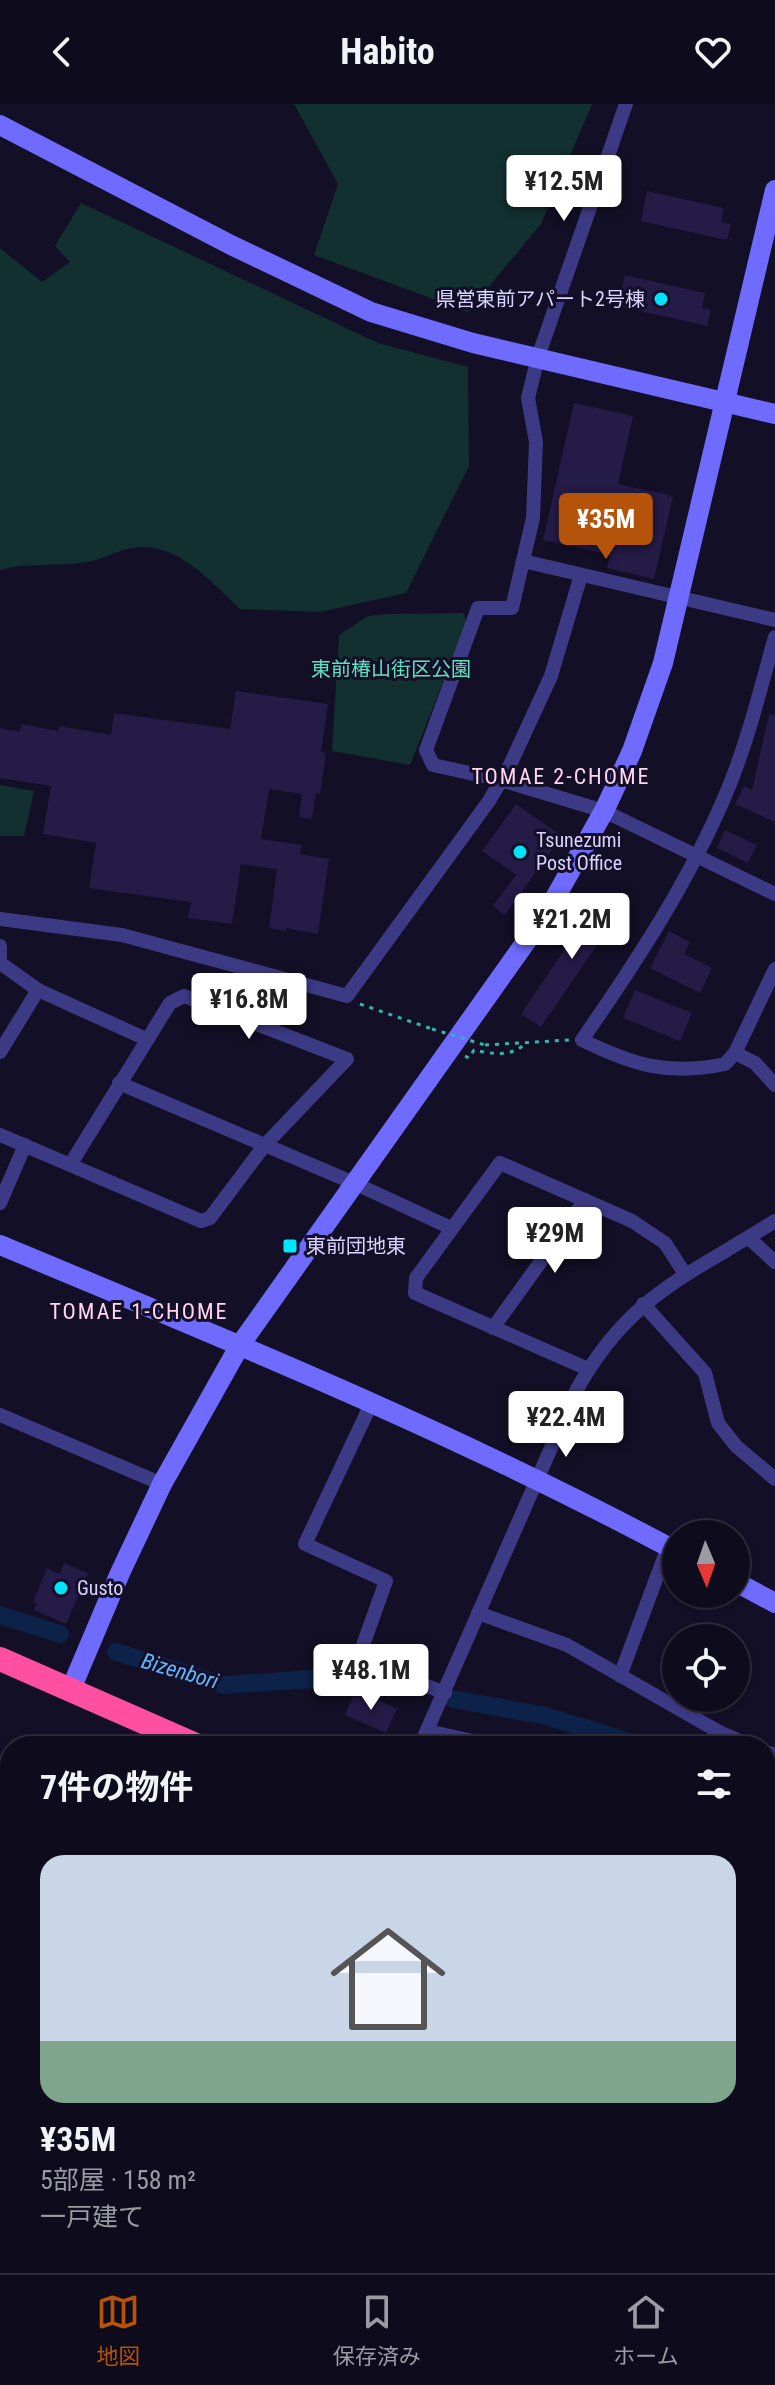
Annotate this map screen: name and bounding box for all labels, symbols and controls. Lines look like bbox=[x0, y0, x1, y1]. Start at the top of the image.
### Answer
icon: back bbox=[40, 30, 84, 74]
icon: heart bbox=[691, 30, 735, 74]
text: Habito bbox=[340, 31, 435, 73]
pin: ¥12.5M bbox=[499, 155, 629, 223]
text: ¥12.5M bbox=[524, 166, 604, 196]
place label: 県営東前アパート2号棟 bbox=[436, 287, 645, 311]
marker: 県営東前アパート2号棟 bbox=[652, 290, 670, 308]
pin: ¥35M bbox=[559, 493, 653, 561]
text: ¥35M bbox=[577, 504, 635, 534]
park label: 東前椿山街区公園 bbox=[311, 657, 471, 681]
district label: TOMAE 2-CHOME bbox=[471, 764, 651, 789]
place label: Tsunezumi Post Office bbox=[536, 828, 622, 875]
marker: Tsunezumi Post Office bbox=[511, 843, 529, 861]
pin: ¥21.2M bbox=[507, 893, 637, 961]
text: ¥21.2M bbox=[532, 904, 612, 934]
pin: ¥16.8M bbox=[184, 973, 314, 1041]
text: ¥16.8M bbox=[209, 984, 289, 1014]
pin: ¥29M bbox=[508, 1207, 602, 1275]
text: ¥29M bbox=[526, 1218, 584, 1248]
place label: 東前団地東 bbox=[306, 1234, 406, 1258]
marker: 東前団地東 bbox=[281, 1237, 299, 1255]
district label: TOMAE 1-CHOME bbox=[49, 1299, 229, 1324]
pin: ¥22.4M bbox=[501, 1391, 631, 1459]
text: ¥22.4M bbox=[526, 1402, 606, 1432]
north arrow bbox=[662, 1520, 750, 1608]
map controls bbox=[662, 1520, 750, 1712]
place label: Gusto bbox=[77, 1576, 123, 1600]
marker: Gusto bbox=[52, 1579, 70, 1597]
button: locate bbox=[662, 1624, 750, 1712]
pin: ¥48.1M bbox=[306, 1644, 436, 1712]
water label: Bizenbori bbox=[139, 1648, 221, 1694]
text: ¥48.1M bbox=[331, 1655, 411, 1685]
icon: filters bbox=[692, 1762, 736, 1806]
text: 7件の物件 bbox=[40, 1767, 193, 1807]
icon: home bbox=[316, 1907, 460, 2051]
text: ¥35M bbox=[40, 2119, 116, 2159]
text: 5部屋 · 158 m² bbox=[40, 2165, 196, 2195]
text: 一戸建て bbox=[40, 2202, 144, 2232]
tab: 地図 bbox=[96, 2290, 140, 2370]
tab: 保存済み bbox=[333, 2290, 421, 2370]
tab: ホーム bbox=[613, 2290, 679, 2370]

